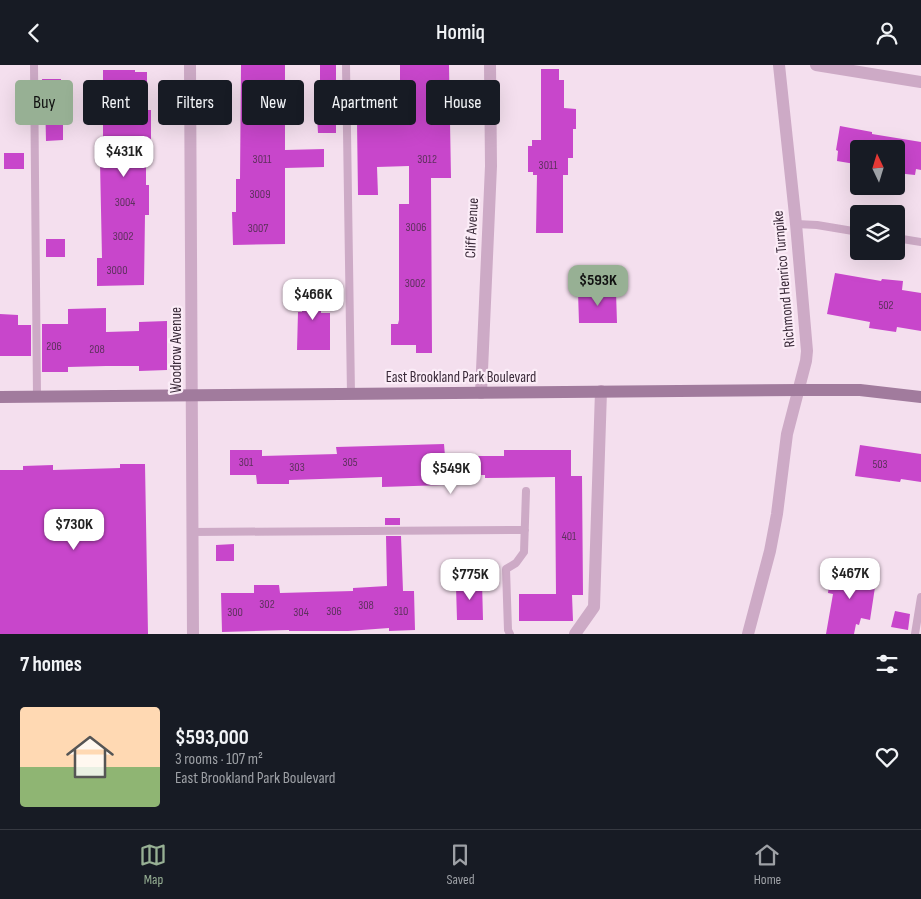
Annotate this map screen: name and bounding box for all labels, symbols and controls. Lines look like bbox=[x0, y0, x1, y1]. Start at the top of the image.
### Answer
icon: back bbox=[20, 19, 48, 47]
text: Homiq bbox=[436, 19, 485, 46]
icon: person bbox=[873, 19, 901, 47]
chip: Buy bbox=[15, 80, 73, 125]
chip: Rent bbox=[83, 80, 148, 125]
chip: Filters bbox=[158, 80, 232, 125]
chip: New bbox=[242, 80, 304, 125]
chip: Apartment bbox=[314, 80, 416, 125]
chip: House bbox=[426, 80, 500, 125]
pin: $431K bbox=[89, 135, 159, 178]
north arrow bbox=[850, 140, 905, 195]
map controls bbox=[850, 140, 905, 260]
text: $431K bbox=[105, 142, 143, 161]
house number: 3011 bbox=[253, 152, 272, 167]
house number: 3012 bbox=[417, 152, 437, 167]
house number: 3011 bbox=[539, 158, 558, 173]
house number: 3009 bbox=[249, 187, 271, 202]
house number: 3004 bbox=[115, 195, 135, 210]
street label: Cliff Avenue bbox=[461, 197, 483, 259]
button: layers bbox=[850, 205, 905, 260]
street label: Richmond Henrico Turnpike bbox=[769, 210, 799, 348]
house number: 3006 bbox=[406, 220, 427, 235]
house number: 3007 bbox=[248, 221, 268, 236]
house number: 3002 bbox=[113, 229, 133, 244]
house number: 3000 bbox=[106, 263, 128, 278]
pin: $593K bbox=[563, 265, 633, 307]
text: $593K bbox=[579, 271, 617, 290]
house number: 3002 bbox=[405, 276, 425, 291]
pin: $466K bbox=[278, 279, 348, 321]
text: $466K bbox=[294, 285, 332, 304]
house number: 502 bbox=[878, 298, 894, 313]
street label: Woodrow Avenue bbox=[167, 307, 186, 393]
house number: 206 bbox=[46, 339, 62, 354]
house number: 208 bbox=[89, 342, 105, 357]
street label: East Brookland Park Boulevard bbox=[386, 368, 536, 387]
pin: $549K bbox=[416, 453, 486, 495]
house number: 301 bbox=[239, 455, 254, 470]
house number: 305 bbox=[342, 455, 358, 470]
house number: 503 bbox=[872, 457, 888, 472]
text: $549K bbox=[432, 459, 470, 478]
house number: 303 bbox=[289, 460, 305, 475]
pin: $730K bbox=[39, 509, 109, 551]
text: $730K bbox=[55, 515, 93, 534]
house number: 401 bbox=[562, 529, 577, 544]
pin: $467K bbox=[815, 557, 885, 600]
pin: $775K bbox=[435, 559, 505, 601]
text: $467K bbox=[831, 564, 869, 583]
text: $775K bbox=[451, 565, 489, 584]
house number: 302 bbox=[259, 597, 275, 612]
house number: 308 bbox=[358, 598, 374, 613]
house number: 306 bbox=[326, 604, 342, 619]
house number: 310 bbox=[394, 604, 408, 619]
house number: 300 bbox=[227, 605, 243, 620]
house number: 304 bbox=[293, 605, 309, 620]
icon: filters bbox=[873, 650, 901, 678]
text: 7 homes bbox=[20, 652, 82, 677]
text: $593,000 bbox=[175, 725, 249, 750]
icon: home bbox=[60, 727, 120, 787]
icon: heart bbox=[873, 743, 901, 771]
text: 3 rooms · 107 m² bbox=[175, 750, 263, 769]
text: East Brookland Park Boulevard bbox=[175, 769, 336, 788]
tab: Map bbox=[139, 841, 167, 888]
tab: Saved bbox=[446, 841, 475, 888]
tab: Home bbox=[753, 841, 781, 888]

